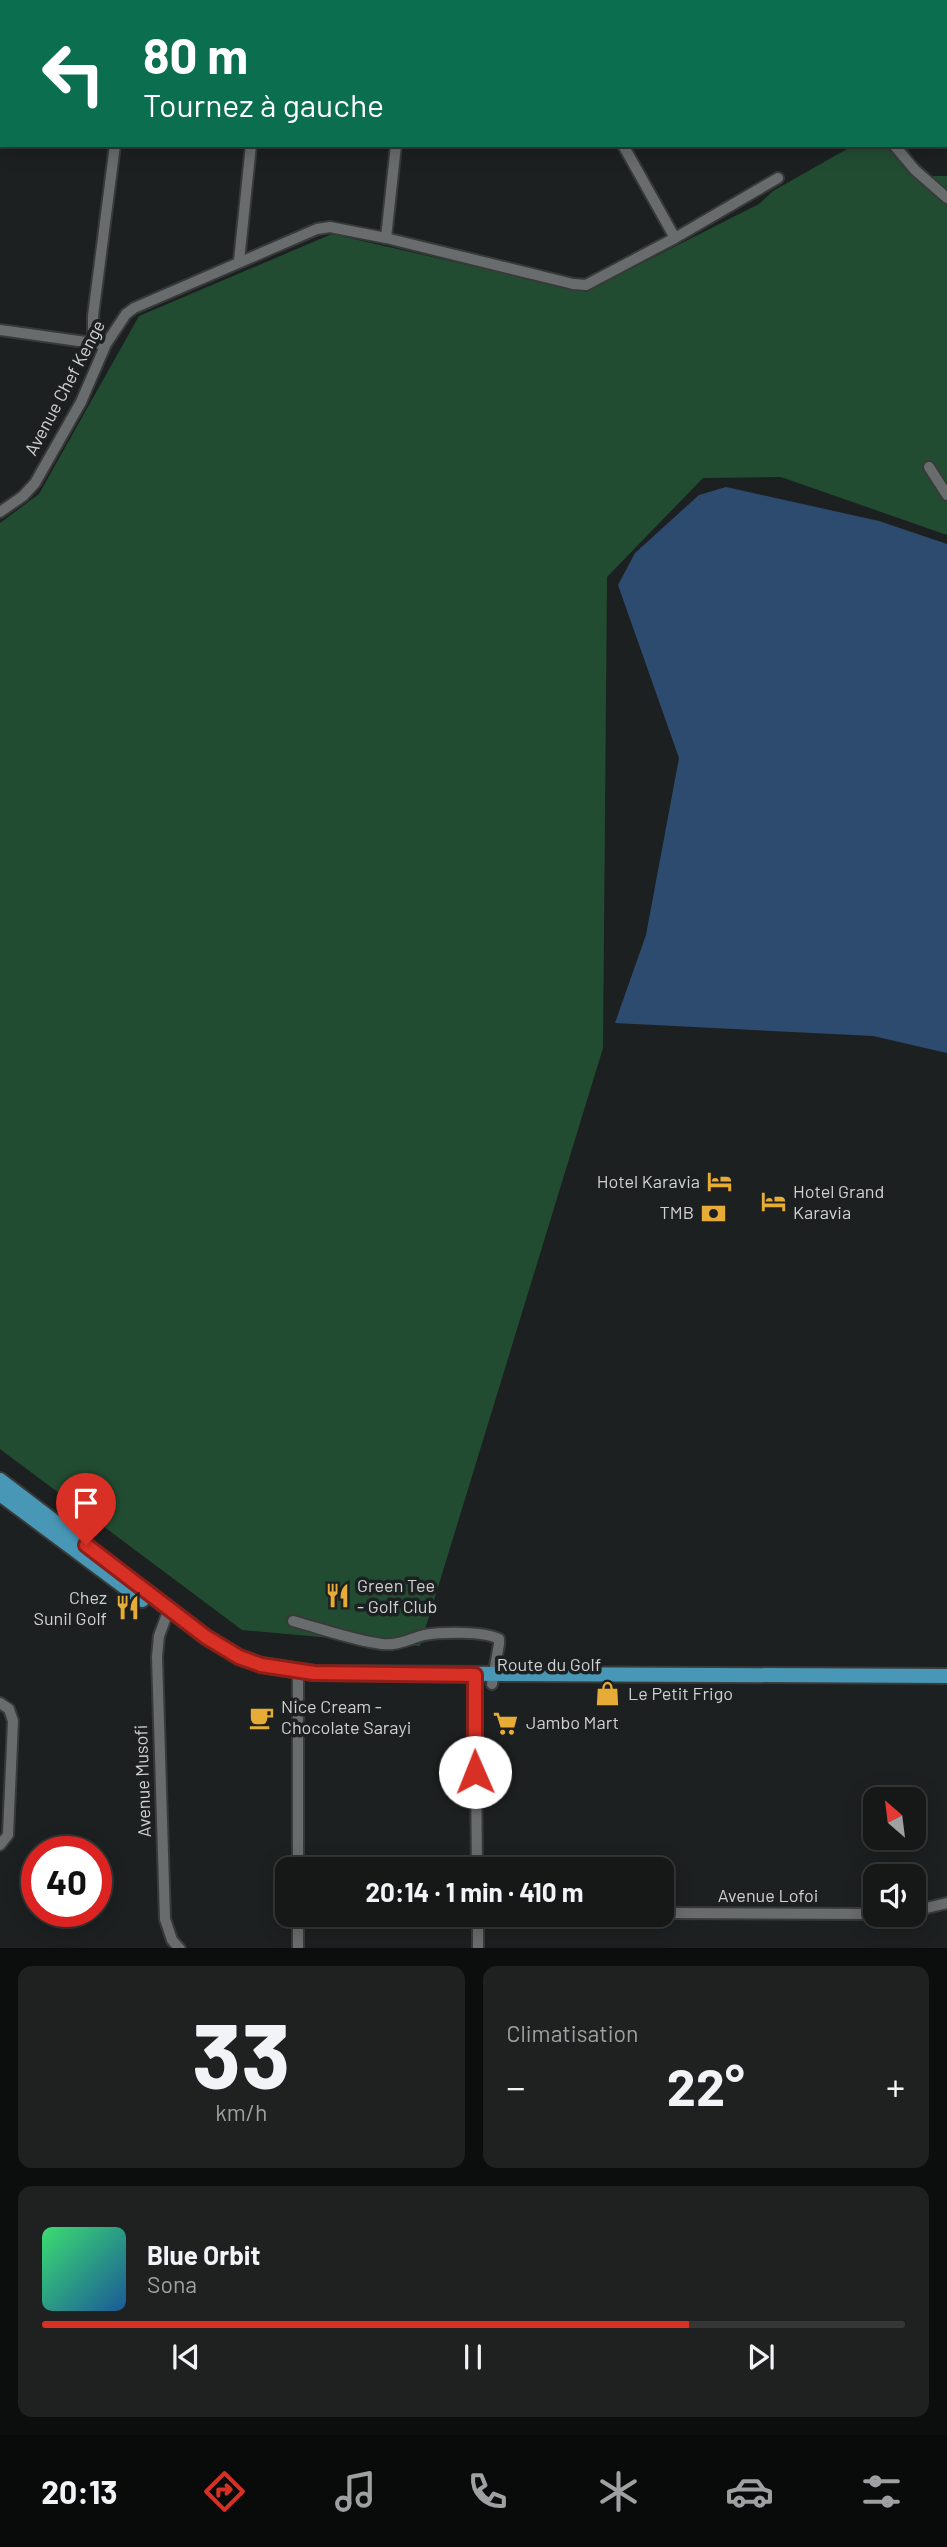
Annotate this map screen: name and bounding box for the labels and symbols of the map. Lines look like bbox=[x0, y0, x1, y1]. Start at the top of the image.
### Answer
street label: Avenue Chef Kenge bbox=[19, 316, 109, 459]
hotel icon: Hotel Karavia bbox=[706, 1168, 734, 1196]
place label: Hotel Karavia bbox=[597, 1170, 700, 1192]
place label: Hotel Grand Karavia bbox=[793, 1180, 884, 1223]
hotel icon: Hotel Grand Karavia bbox=[759, 1188, 787, 1216]
bank icon: TMB bbox=[700, 1199, 728, 1227]
place label: TMB bbox=[660, 1201, 694, 1223]
pin bbox=[56, 1473, 116, 1545]
place label: Green Tee - Golf Club bbox=[357, 1574, 437, 1617]
restaurant icon: Green Tee - Golf Club bbox=[323, 1582, 351, 1610]
place label: Chez Sunil Golf bbox=[33, 1586, 107, 1629]
restaurant icon: Chez Sunil Golf bbox=[113, 1594, 141, 1622]
street label: Route du Golf bbox=[497, 1653, 601, 1675]
shop icon: Le Petit Frigo bbox=[594, 1680, 622, 1708]
place label: Le Petit Frigo bbox=[628, 1682, 733, 1704]
place label: Nice Cream - Chocolate Sarayi bbox=[281, 1695, 411, 1738]
cafe icon: Nice Cream - Chocolate Sarayi bbox=[247, 1703, 275, 1731]
supermarket icon: Jambo Mart bbox=[492, 1709, 520, 1737]
place label: Jambo Mart bbox=[526, 1711, 619, 1733]
street label: Avenue Musofi bbox=[129, 1724, 155, 1838]
position arrow bbox=[438, 1735, 512, 1809]
north arrow bbox=[863, 1787, 926, 1850]
speed limit sign: 40 bbox=[21, 1836, 112, 1927]
street label: Avenue Lofoi bbox=[718, 1884, 818, 1906]

